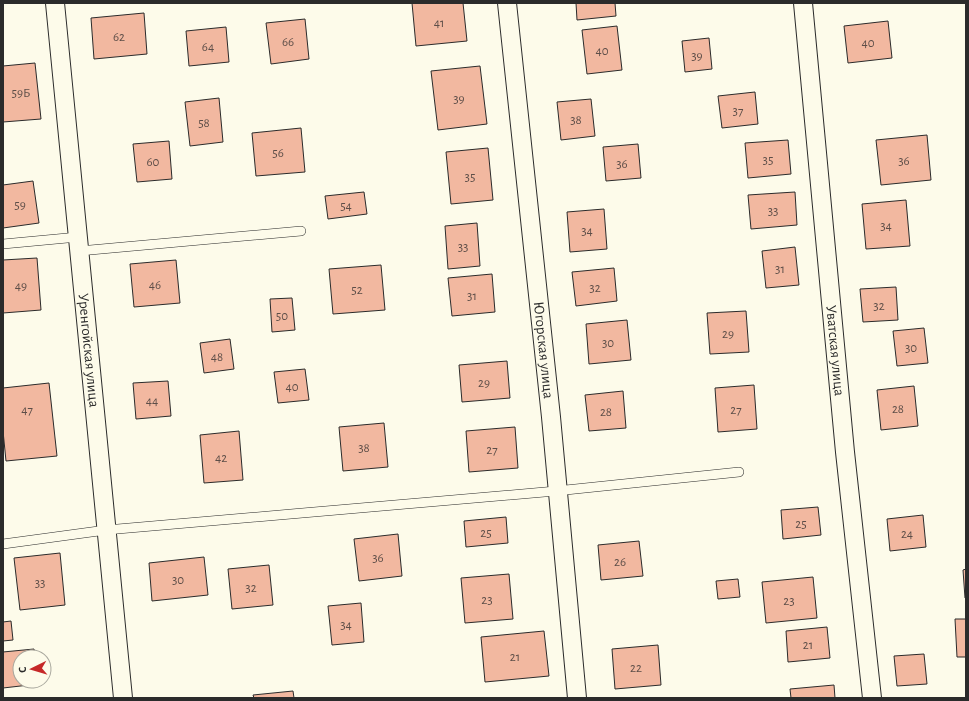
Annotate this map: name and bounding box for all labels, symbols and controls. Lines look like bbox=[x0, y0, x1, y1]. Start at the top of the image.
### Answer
house number: 41 bbox=[434, 17, 444, 30]
house number: 62 bbox=[113, 31, 125, 44]
house number: 66 bbox=[282, 36, 294, 49]
house number: 40 bbox=[861, 37, 875, 50]
house number: 64 bbox=[202, 41, 214, 54]
house number: 40 bbox=[595, 45, 609, 58]
house number: 39 bbox=[691, 50, 703, 63]
house number: 59Б bbox=[12, 87, 30, 100]
house number: 39 bbox=[453, 93, 465, 106]
house number: 37 bbox=[733, 105, 744, 118]
house number: 38 bbox=[570, 114, 582, 127]
house number: 58 bbox=[198, 117, 210, 130]
house number: 56 bbox=[272, 147, 284, 160]
house number: 35 bbox=[763, 154, 773, 167]
house number: 36 bbox=[898, 155, 910, 168]
house number: 60 bbox=[147, 156, 160, 169]
house number: 36 bbox=[616, 158, 628, 171]
house number: 35 bbox=[465, 171, 475, 184]
house number: 59 bbox=[14, 199, 26, 212]
house number: 54 bbox=[340, 200, 352, 213]
house number: 33 bbox=[768, 205, 778, 218]
house number: 34 bbox=[880, 220, 892, 233]
house number: 34 bbox=[581, 225, 593, 238]
house number: 33 bbox=[458, 241, 468, 254]
house number: 31 bbox=[775, 263, 785, 276]
house number: 46 bbox=[149, 279, 161, 292]
house number: 49 bbox=[15, 280, 27, 293]
house number: 32 bbox=[589, 282, 601, 295]
house number: 52 bbox=[351, 284, 363, 297]
house number: 31 bbox=[467, 290, 477, 303]
street label: Уренгойская улица bbox=[75, 293, 102, 408]
house number: 32 bbox=[873, 300, 885, 313]
street label: Югорская улица bbox=[531, 301, 556, 399]
street label: Уватская улица bbox=[823, 304, 847, 397]
house number: 50 bbox=[276, 310, 288, 323]
house number: 29 bbox=[722, 328, 734, 341]
house number: 30 bbox=[602, 337, 614, 350]
house number: 30 bbox=[905, 342, 917, 355]
house number: 48 bbox=[211, 351, 223, 364]
house number: 29 bbox=[478, 377, 490, 390]
house number: 40 bbox=[285, 381, 299, 394]
house number: 44 bbox=[146, 395, 158, 408]
house number: 28 bbox=[892, 403, 904, 416]
house number: 47 bbox=[21, 404, 33, 417]
house number: 27 bbox=[730, 404, 742, 417]
house number: 28 bbox=[600, 406, 612, 419]
house number: 38 bbox=[358, 442, 370, 455]
house number: 27 bbox=[486, 444, 498, 457]
house number: 42 bbox=[215, 452, 227, 465]
house number: 25 bbox=[795, 518, 807, 531]
house number: 25 bbox=[480, 527, 492, 540]
house number: 24 bbox=[901, 528, 913, 541]
house number: 36 bbox=[372, 552, 384, 565]
house number: 26 bbox=[614, 556, 626, 569]
house number: 30 bbox=[172, 574, 184, 587]
house number: 33 bbox=[35, 577, 45, 590]
house number: 32 bbox=[245, 582, 257, 595]
house number: 23 bbox=[481, 594, 493, 607]
house number: 23 bbox=[783, 595, 795, 608]
house number: 34 bbox=[340, 619, 352, 632]
house number: 21 bbox=[803, 639, 813, 652]
north arrow bbox=[12, 649, 52, 689]
house number: 21 bbox=[510, 651, 520, 664]
house number: 22 bbox=[630, 662, 642, 675]
text: С bbox=[17, 666, 28, 673]

